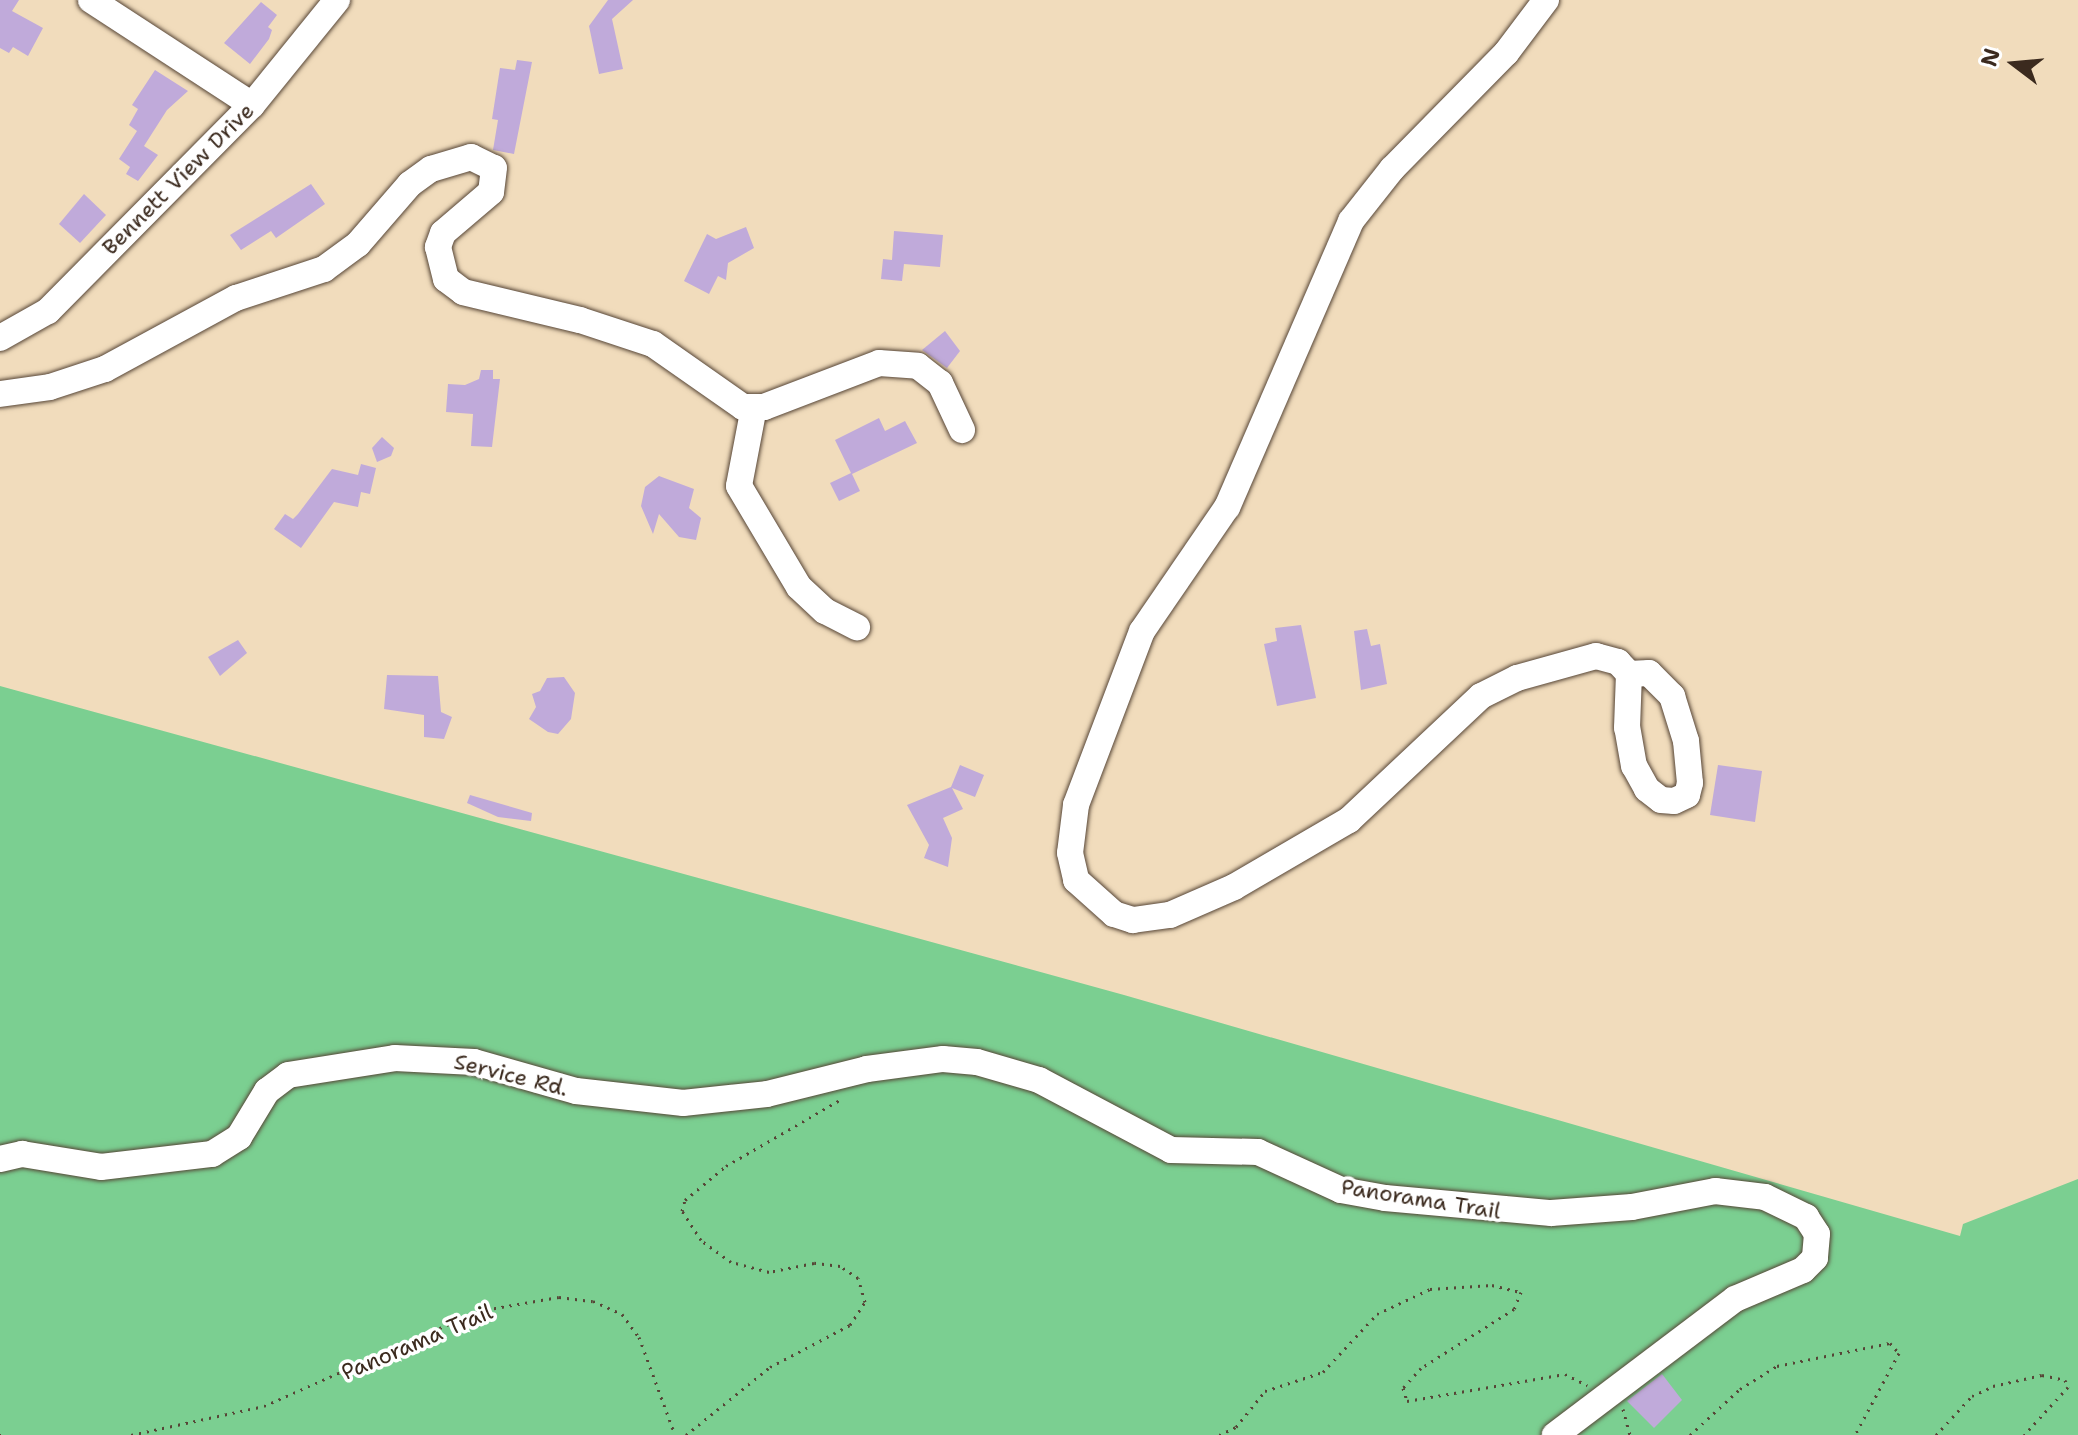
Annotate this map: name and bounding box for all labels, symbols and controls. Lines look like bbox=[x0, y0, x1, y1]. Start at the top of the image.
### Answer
north arrow bbox=[1974, 24, 2054, 104]
text: N bbox=[1974, 45, 2007, 70]
street label: Bennett View Drive bbox=[97, 98, 259, 260]
street label: Service Rd. bbox=[451, 1048, 571, 1102]
street label: Panorama Trail bbox=[1339, 1173, 1503, 1225]
street label: Panorama Trail bbox=[338, 1298, 496, 1386]

